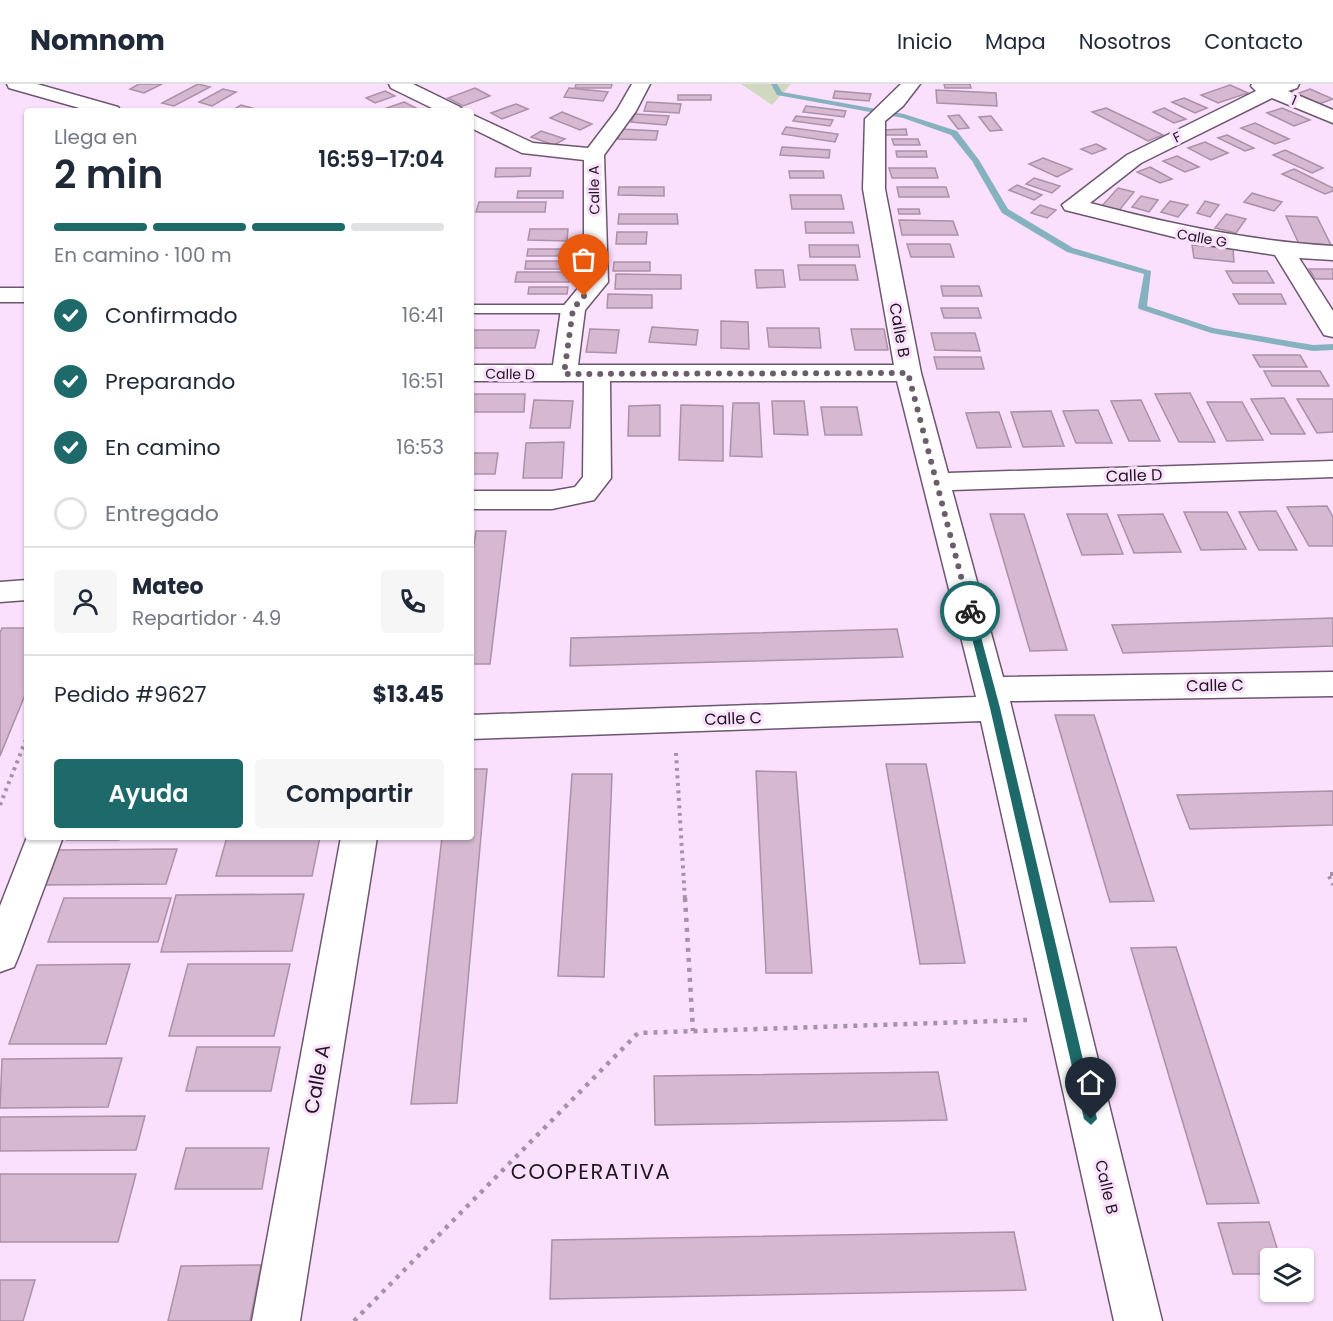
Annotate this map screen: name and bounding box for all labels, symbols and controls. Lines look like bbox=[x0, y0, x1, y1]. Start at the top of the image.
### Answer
text: Nomnom bbox=[30, 21, 165, 60]
text: Inicio bbox=[897, 27, 952, 56]
text: Mapa bbox=[985, 27, 1046, 56]
text: Nosotros bbox=[1079, 27, 1171, 56]
text: Contacto bbox=[1204, 27, 1303, 56]
street label: 1 bbox=[1288, 90, 1300, 110]
text: Llega en bbox=[54, 123, 138, 151]
street label: F bbox=[1169, 126, 1185, 148]
text: 16:59–17:04 bbox=[318, 144, 444, 175]
text: 2 min bbox=[54, 147, 163, 202]
street label: Calle A bbox=[584, 165, 604, 215]
street label: Calle G bbox=[1175, 224, 1229, 252]
pin bbox=[558, 234, 609, 296]
text: En camino · 100 m bbox=[54, 241, 232, 269]
icon: bag bbox=[567, 243, 600, 276]
icon: check bbox=[54, 299, 87, 332]
text: Confirmado bbox=[105, 300, 238, 331]
text: 16:41 bbox=[402, 301, 444, 329]
street label: Calle B bbox=[883, 301, 916, 359]
street label: Calle D bbox=[485, 364, 535, 384]
icon: check bbox=[54, 365, 87, 398]
text: Preparando bbox=[105, 366, 235, 397]
text: 16:51 bbox=[402, 367, 444, 395]
icon: check bbox=[54, 431, 87, 464]
text: En camino bbox=[105, 432, 221, 463]
text: 16:53 bbox=[396, 433, 444, 461]
street label: Calle D bbox=[1105, 463, 1163, 488]
text: Entregado bbox=[105, 498, 219, 529]
button: person bbox=[54, 570, 117, 633]
button: phone bbox=[381, 570, 444, 633]
text: Mateo bbox=[132, 571, 204, 602]
courier bbox=[940, 581, 1000, 641]
icon: bike bbox=[954, 595, 987, 628]
text: Repartidor · 4.9 bbox=[132, 604, 281, 632]
street label: Calle C bbox=[1186, 673, 1244, 698]
text: Pedido #9627 bbox=[54, 679, 206, 710]
text: $13.45 bbox=[373, 679, 444, 710]
street label: Calle C bbox=[704, 706, 762, 731]
button: Ayuda bbox=[54, 759, 243, 828]
button: Compartir bbox=[255, 759, 444, 828]
street label: Calle A bbox=[297, 1042, 337, 1116]
pin bbox=[1065, 1057, 1116, 1119]
icon: home bbox=[1074, 1066, 1107, 1099]
district label: COOPERATIVA bbox=[511, 1157, 671, 1186]
street label: Calle B bbox=[1089, 1158, 1124, 1217]
map controls bbox=[1260, 1248, 1314, 1302]
button: layers bbox=[1260, 1248, 1314, 1302]

